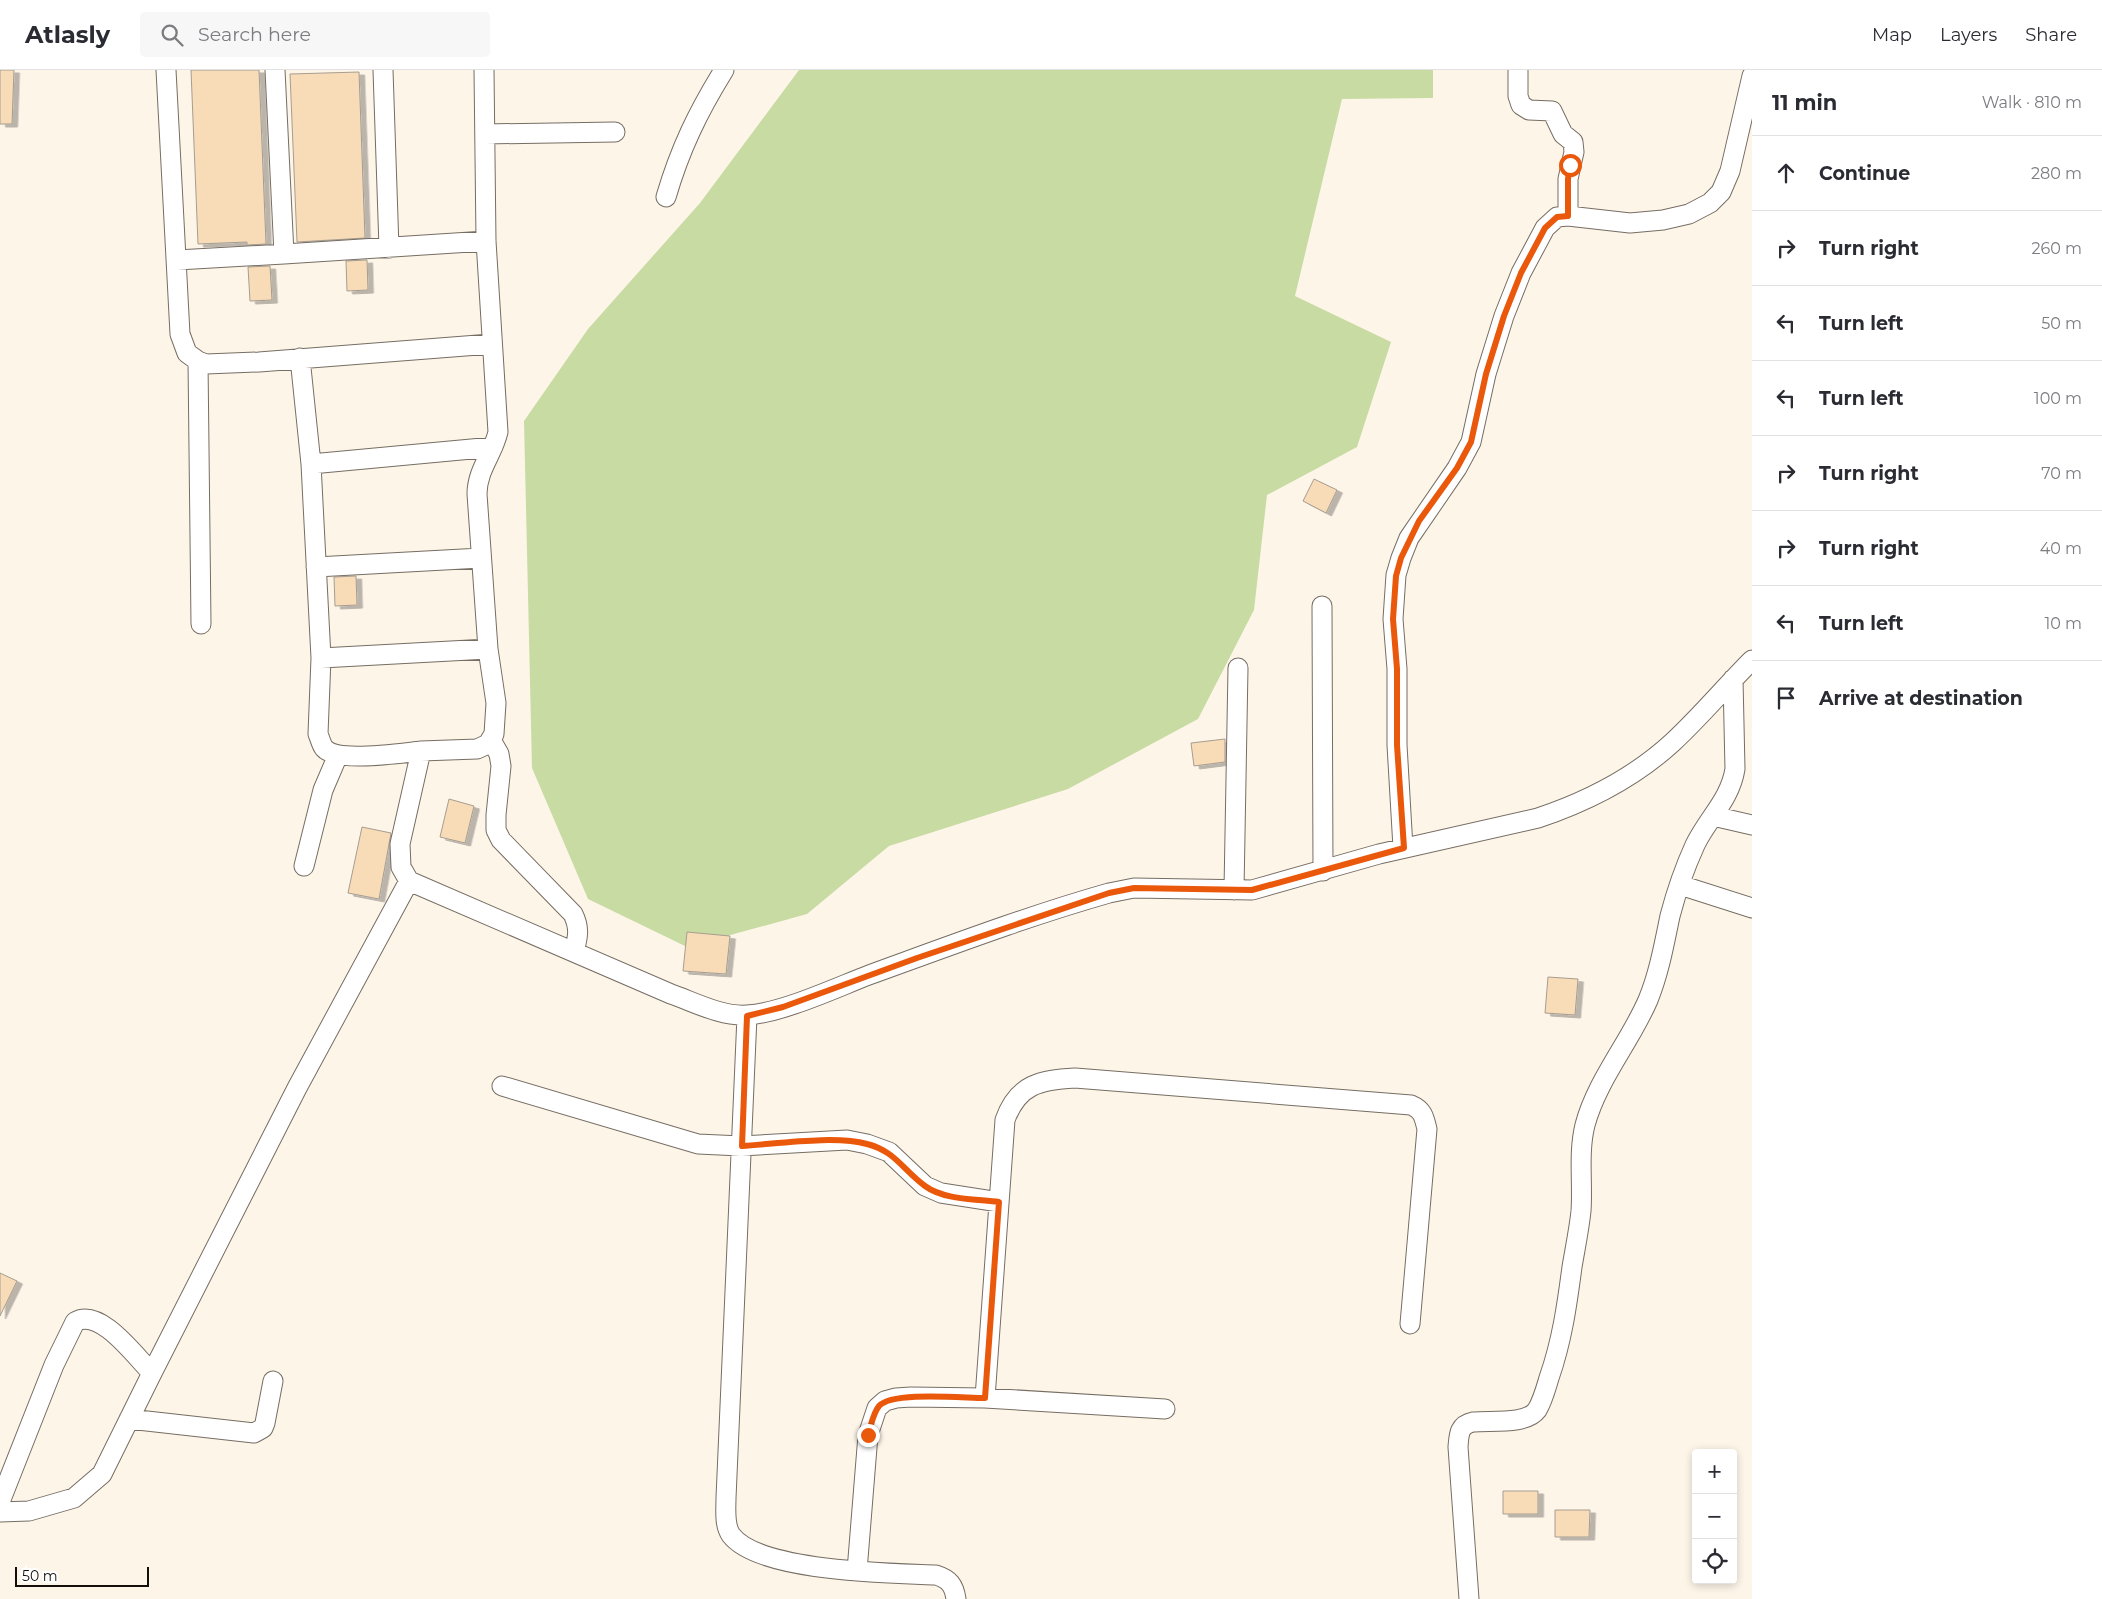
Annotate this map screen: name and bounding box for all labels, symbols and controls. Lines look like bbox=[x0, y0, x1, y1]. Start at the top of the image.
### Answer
search box bbox=[140, 12, 490, 57]
text: Atlasly bbox=[25, 20, 110, 49]
icon: search bbox=[158, 21, 186, 49]
text: Search here bbox=[198, 23, 311, 46]
text: Map bbox=[1872, 24, 1912, 46]
text: Layers bbox=[1940, 24, 1997, 46]
text: Share bbox=[2025, 24, 2077, 46]
text: 11 min bbox=[1772, 90, 1837, 115]
text: Walk · 810 m bbox=[1982, 93, 2082, 112]
route start bbox=[1559, 154, 1582, 177]
icon: ahead bbox=[1772, 159, 1800, 187]
text: Continue bbox=[1819, 162, 1910, 185]
text: 280 m bbox=[2031, 164, 2082, 183]
icon: right bbox=[1772, 234, 1800, 262]
text: Turn right bbox=[1819, 237, 1919, 260]
text: 260 m bbox=[2031, 239, 2082, 258]
icon: left bbox=[1772, 309, 1800, 337]
text: Turn left bbox=[1819, 312, 1904, 335]
text: 50 m bbox=[2041, 314, 2082, 333]
icon: left bbox=[1772, 384, 1800, 412]
text: Turn left bbox=[1819, 387, 1904, 410]
text: 100 m bbox=[2034, 389, 2082, 408]
icon: right bbox=[1772, 459, 1800, 487]
text: Turn right bbox=[1819, 462, 1919, 485]
text: 70 m bbox=[2041, 464, 2082, 483]
icon: right bbox=[1772, 534, 1800, 562]
text: Turn right bbox=[1819, 537, 1919, 560]
text: 40 m bbox=[2040, 539, 2082, 558]
icon: left bbox=[1772, 609, 1800, 637]
text: Turn left bbox=[1819, 612, 1904, 635]
text: 10 m bbox=[2044, 614, 2082, 633]
icon: arrive bbox=[1772, 684, 1800, 712]
text: Arrive at destination bbox=[1819, 687, 2023, 710]
route end bbox=[857, 1424, 880, 1447]
map controls bbox=[1692, 1449, 1737, 1584]
button: + bbox=[1692, 1449, 1737, 1494]
button: − bbox=[1692, 1494, 1737, 1539]
button: locate bbox=[1692, 1539, 1737, 1584]
scale bar bbox=[15, 1564, 149, 1587]
text: 50 m bbox=[22, 1567, 58, 1585]

